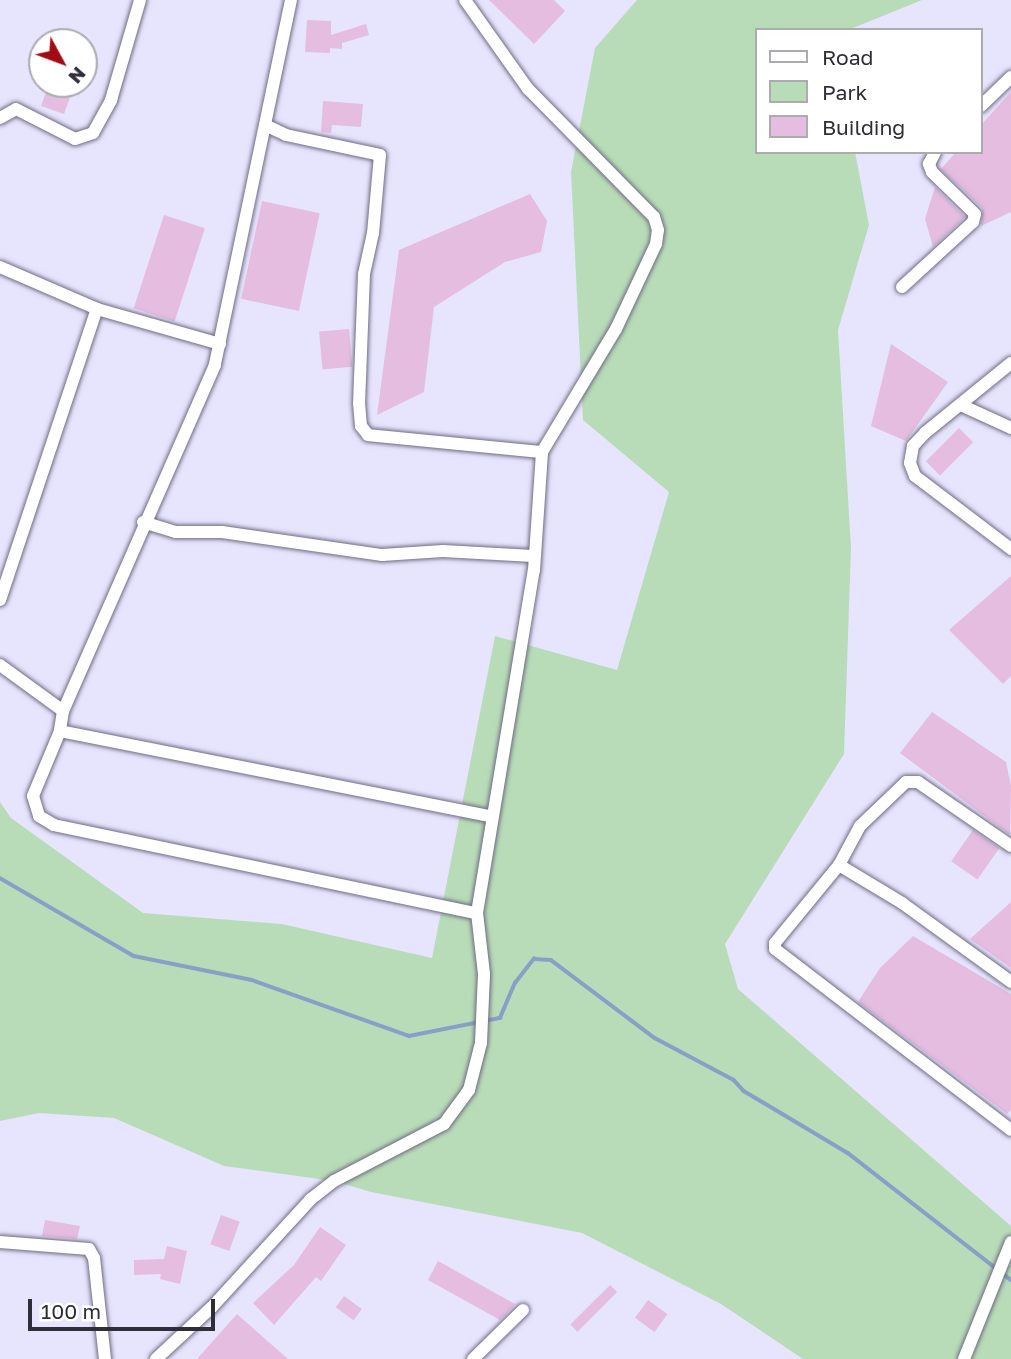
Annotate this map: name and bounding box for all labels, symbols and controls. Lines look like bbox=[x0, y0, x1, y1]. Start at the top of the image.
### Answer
north arrow bbox=[28, 28, 98, 98]
legend bbox=[755, 28, 983, 154]
text: Road bbox=[822, 44, 873, 70]
text: N bbox=[64, 63, 91, 89]
text: Park bbox=[822, 79, 867, 105]
text: Building bbox=[822, 114, 905, 140]
scale bar bbox=[32, 1286, 219, 1330]
text: 100 m bbox=[41, 1298, 101, 1324]

